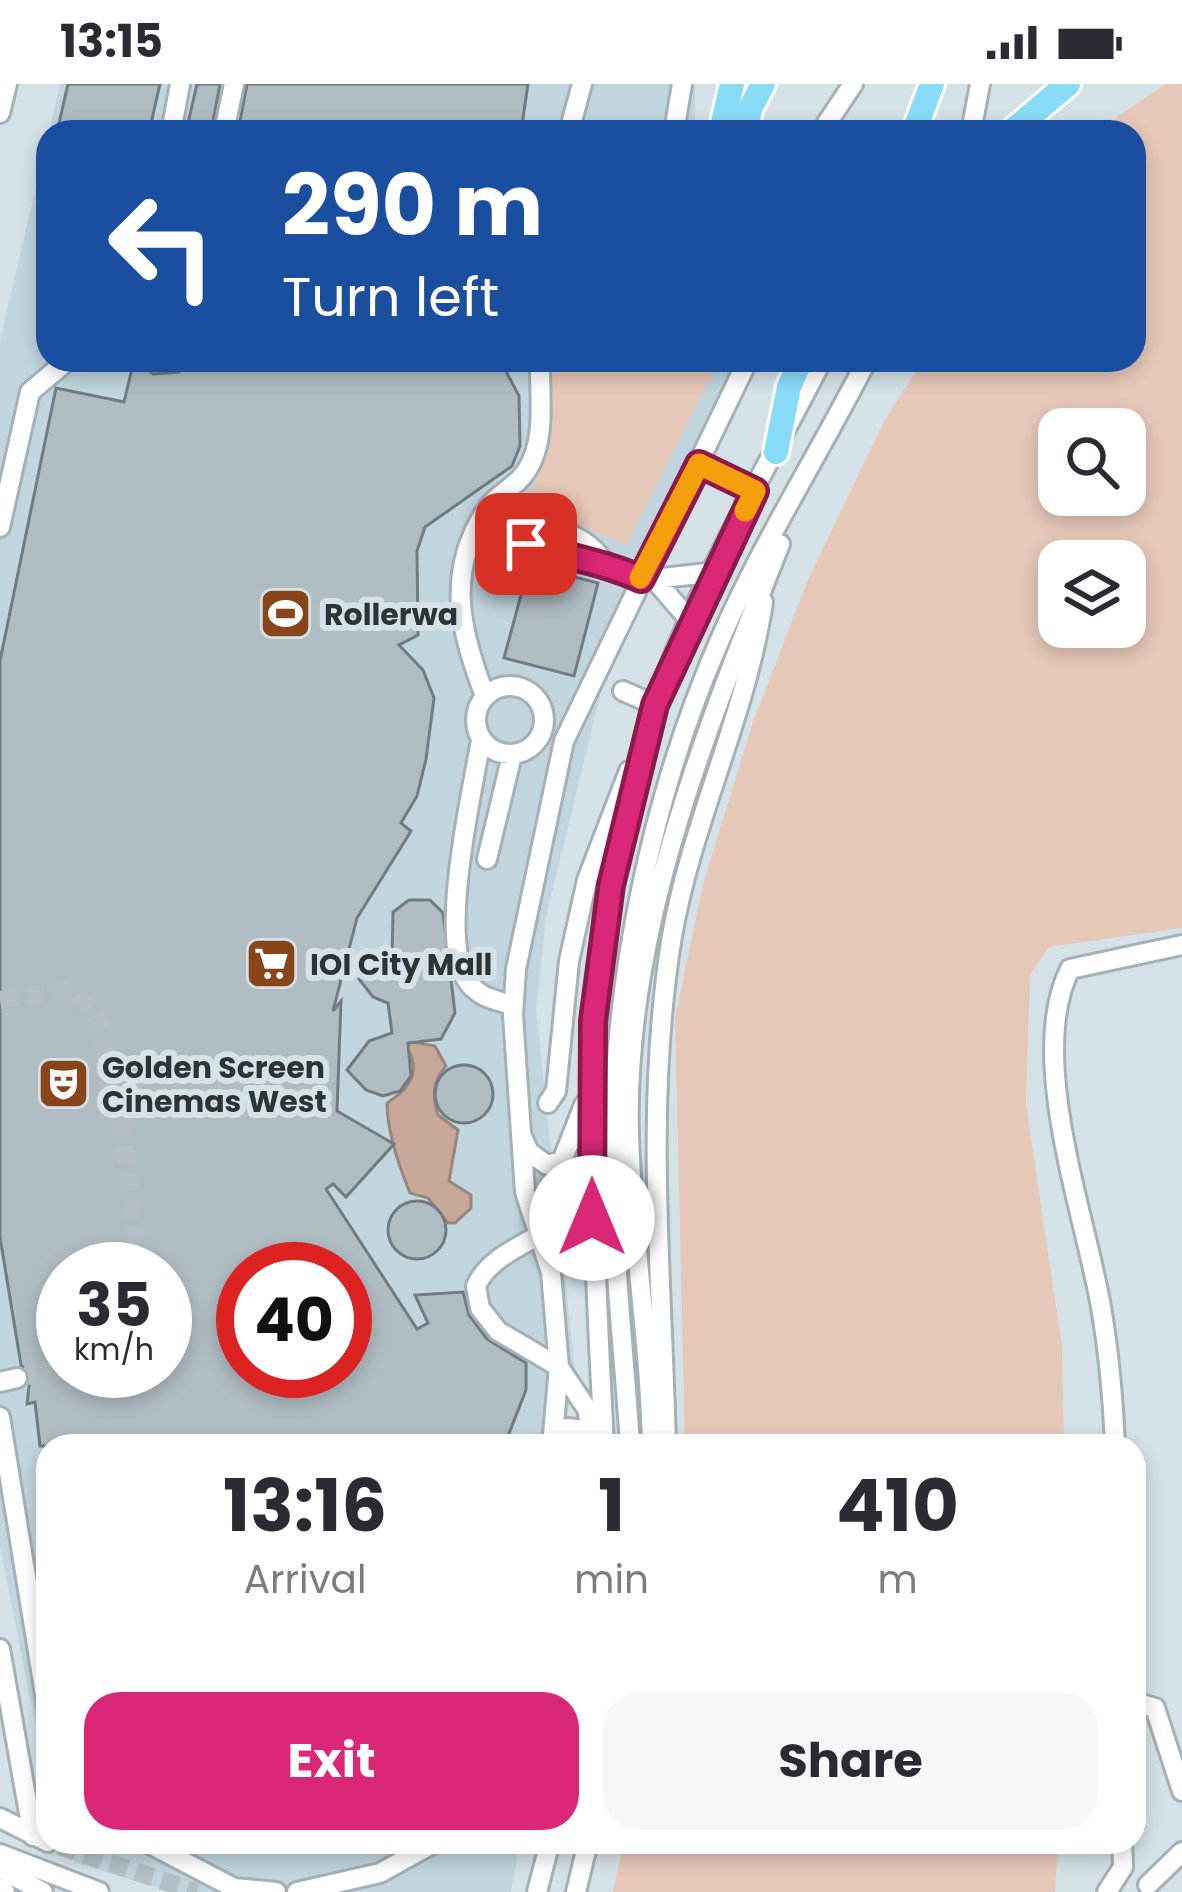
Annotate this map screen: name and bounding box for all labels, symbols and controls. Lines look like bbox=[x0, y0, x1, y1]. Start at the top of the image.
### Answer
text: 13:15 bbox=[60, 10, 163, 73]
text: 290 m bbox=[282, 147, 543, 264]
icon: left bbox=[84, 168, 240, 324]
text: Turn left bbox=[282, 259, 499, 335]
map controls bbox=[1038, 408, 1146, 648]
button: search bbox=[1038, 408, 1146, 516]
pin bbox=[475, 493, 577, 595]
icon: arrive bbox=[493, 511, 559, 577]
button: layers bbox=[1038, 540, 1146, 648]
sports icon: Rollerwa bbox=[257, 586, 313, 642]
place label: Rollerwa bbox=[324, 593, 458, 636]
supermarket icon: IOI City Mall bbox=[243, 936, 299, 992]
place label: IOI City Mall bbox=[310, 943, 492, 986]
place label: Golden Screen Cinemas West bbox=[102, 1046, 327, 1123]
theatre icon: Golden Screen Cinemas West bbox=[35, 1056, 91, 1112]
position arrow bbox=[529, 1155, 655, 1281]
speed limit sign: 40 bbox=[216, 1242, 372, 1398]
text: 35 bbox=[76, 1263, 152, 1347]
text: km/h bbox=[74, 1328, 154, 1371]
text: 13:16 bbox=[223, 1455, 387, 1556]
text: 1 bbox=[598, 1455, 625, 1556]
text: 410 bbox=[836, 1455, 959, 1556]
text: Arrival bbox=[244, 1552, 367, 1607]
text: min bbox=[574, 1552, 649, 1607]
text: m bbox=[877, 1552, 918, 1607]
button: Exit bbox=[84, 1692, 579, 1830]
button: Share bbox=[603, 1692, 1098, 1830]

